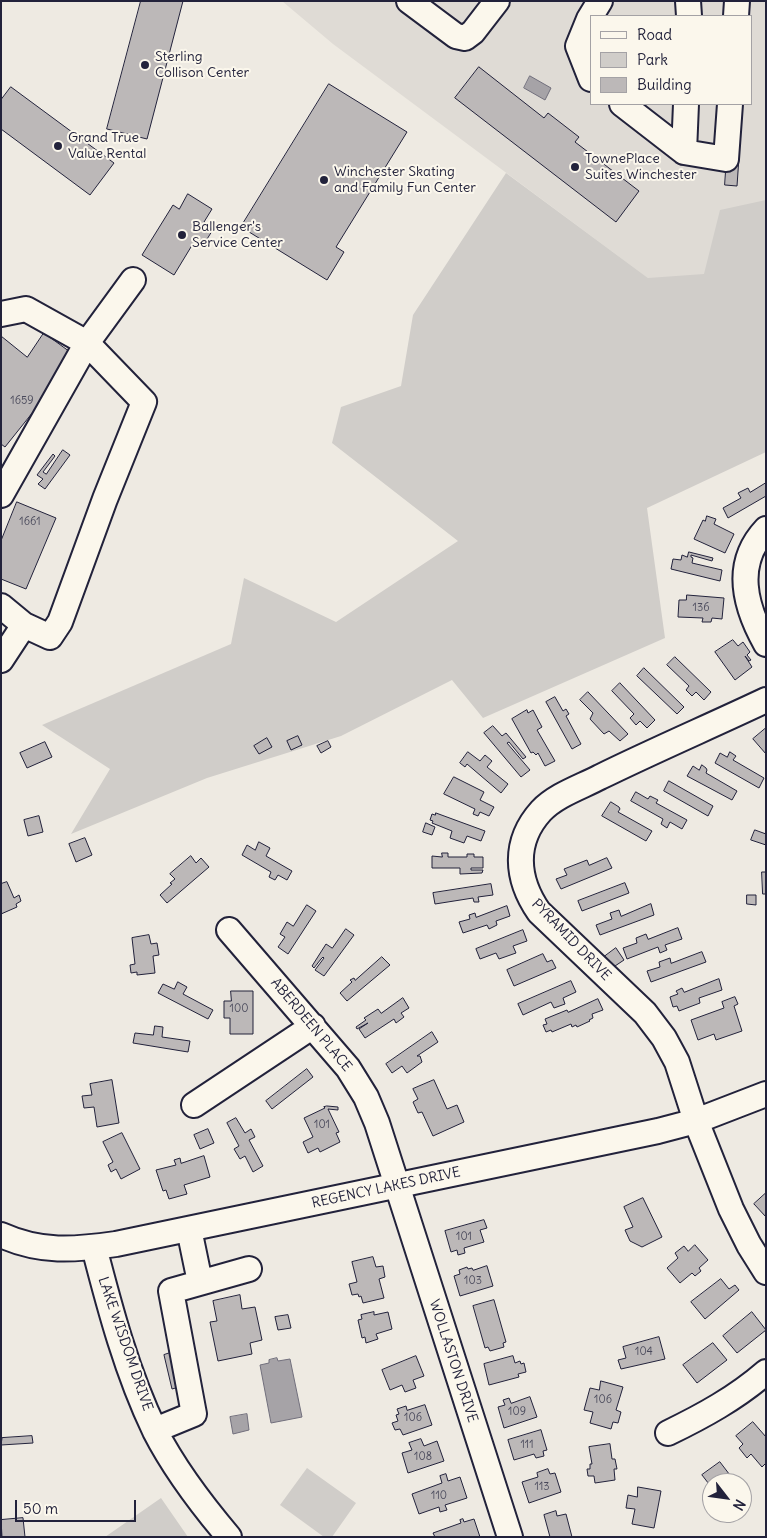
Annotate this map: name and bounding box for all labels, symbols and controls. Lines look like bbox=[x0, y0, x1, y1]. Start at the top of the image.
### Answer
legend bbox=[590, 15, 752, 105]
text: Road bbox=[637, 25, 672, 44]
place label: Sterling Collison Center bbox=[155, 49, 249, 82]
text: Park bbox=[637, 50, 668, 69]
marker: Sterling Collison Center bbox=[139, 59, 151, 71]
text: Building bbox=[637, 75, 692, 94]
place label: Grand True Value Rental bbox=[68, 130, 146, 162]
marker: Grand True Value Rental bbox=[52, 140, 64, 152]
place label: TownePlace Suites Winchester bbox=[585, 151, 697, 184]
marker: TownePlace Suites Winchester bbox=[569, 161, 581, 173]
place label: Winchester Skating and Family Fun Center bbox=[334, 164, 476, 196]
marker: Winchester Skating and Family Fun Center bbox=[318, 174, 330, 186]
place label: Ballenger's Service Center bbox=[192, 219, 283, 252]
marker: Ballenger's Service Center bbox=[176, 229, 188, 241]
house number: 1659 bbox=[10, 394, 34, 408]
house number: 1661 bbox=[19, 515, 41, 529]
house number: 136 bbox=[693, 601, 709, 615]
street label: PYRAMID DRIVE bbox=[528, 896, 614, 984]
street label: ABERDEEN PLACE bbox=[267, 975, 355, 1075]
house number: 100 bbox=[230, 1002, 248, 1016]
house number: 101 bbox=[314, 1118, 330, 1132]
street label: REGENCY LAKES DRIVE bbox=[310, 1164, 462, 1212]
house number: 101 bbox=[456, 1230, 472, 1244]
house number: 103 bbox=[464, 1274, 482, 1288]
street label: LAKE WISDOM DRIVE bbox=[94, 1275, 156, 1413]
street label: WOLLASTON DRIVE bbox=[425, 1297, 481, 1425]
house number: 104 bbox=[635, 1345, 653, 1359]
house number: 106 bbox=[594, 1393, 612, 1407]
house number: 109 bbox=[508, 1405, 526, 1419]
house number: 106 bbox=[404, 1411, 422, 1425]
house number: 111 bbox=[520, 1438, 534, 1452]
house number: 108 bbox=[414, 1450, 432, 1464]
north arrow bbox=[702, 1473, 752, 1523]
house number: 113 bbox=[535, 1480, 549, 1494]
house number: 110 bbox=[431, 1489, 447, 1503]
scale bar bbox=[18, 1490, 139, 1522]
text: N bbox=[729, 1496, 749, 1514]
text: 50 m bbox=[23, 1499, 58, 1518]

